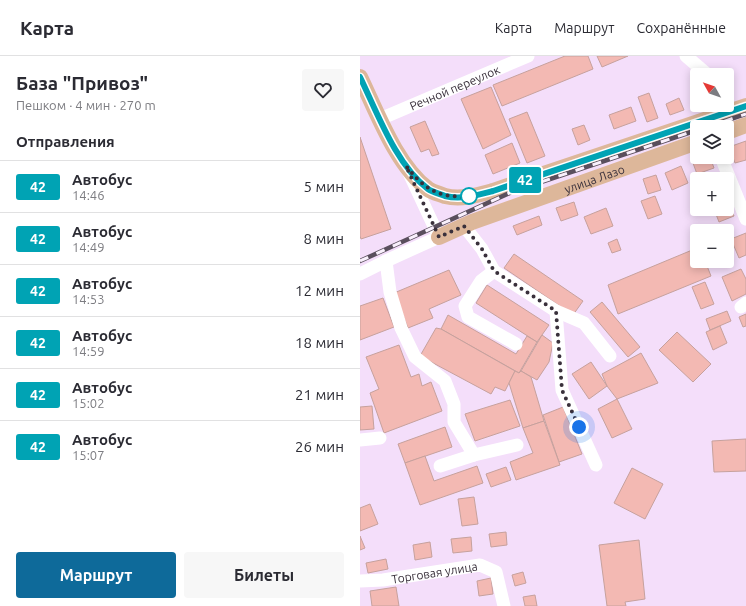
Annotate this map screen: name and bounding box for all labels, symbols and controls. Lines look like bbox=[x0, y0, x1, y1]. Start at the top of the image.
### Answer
text: Карта bbox=[20, 17, 74, 39]
text: Карта bbox=[495, 20, 532, 36]
text: Маршрут bbox=[554, 20, 615, 36]
text: Сохранённые bbox=[637, 20, 726, 36]
street label: Речной переулок bbox=[407, 62, 502, 112]
north arrow bbox=[690, 68, 734, 112]
map controls bbox=[690, 68, 734, 268]
button: heart bbox=[302, 69, 344, 111]
text: База "Привоз" bbox=[16, 72, 148, 94]
text: Пешком · 4 мин · 270 m bbox=[16, 98, 156, 112]
button: layers bbox=[690, 120, 734, 164]
text: Отправления bbox=[16, 133, 115, 150]
street label: улица Лазо bbox=[562, 162, 626, 195]
line badge: 42 bbox=[507, 167, 543, 193]
text: Автобус bbox=[72, 171, 132, 188]
text: 42 bbox=[517, 172, 533, 188]
button: + bbox=[690, 172, 734, 216]
text: 5 мин bbox=[304, 178, 344, 195]
text: 42 bbox=[30, 179, 46, 195]
unlabelled marker bbox=[460, 187, 478, 205]
text: 14:46 bbox=[72, 188, 105, 202]
text: Автобус bbox=[72, 223, 132, 240]
button: − bbox=[690, 224, 734, 268]
text: 8 мин bbox=[304, 230, 344, 247]
text: 42 bbox=[30, 231, 46, 247]
text: 14:49 bbox=[72, 240, 105, 254]
text: Автобус bbox=[72, 275, 132, 292]
text: 12 мин bbox=[295, 282, 344, 299]
text: 42 bbox=[30, 283, 46, 299]
text: 14:53 bbox=[72, 292, 105, 306]
text: Автобус bbox=[72, 327, 132, 344]
text: 18 мин bbox=[295, 334, 344, 351]
text: 42 bbox=[30, 335, 46, 351]
text: 14:59 bbox=[72, 344, 105, 358]
text: Автобус bbox=[72, 379, 132, 396]
text: 21 мин bbox=[295, 386, 344, 403]
text: 42 bbox=[30, 387, 46, 403]
text: 15:02 bbox=[72, 396, 105, 410]
your location bbox=[569, 417, 589, 437]
text: Автобус bbox=[72, 431, 132, 448]
text: 26 мин bbox=[295, 438, 344, 455]
text: 42 bbox=[30, 439, 46, 455]
text: 15:07 bbox=[72, 448, 105, 462]
button: Маршрут bbox=[16, 552, 176, 598]
button: Билеты bbox=[184, 552, 344, 598]
street label: Торговая улица bbox=[390, 559, 478, 585]

